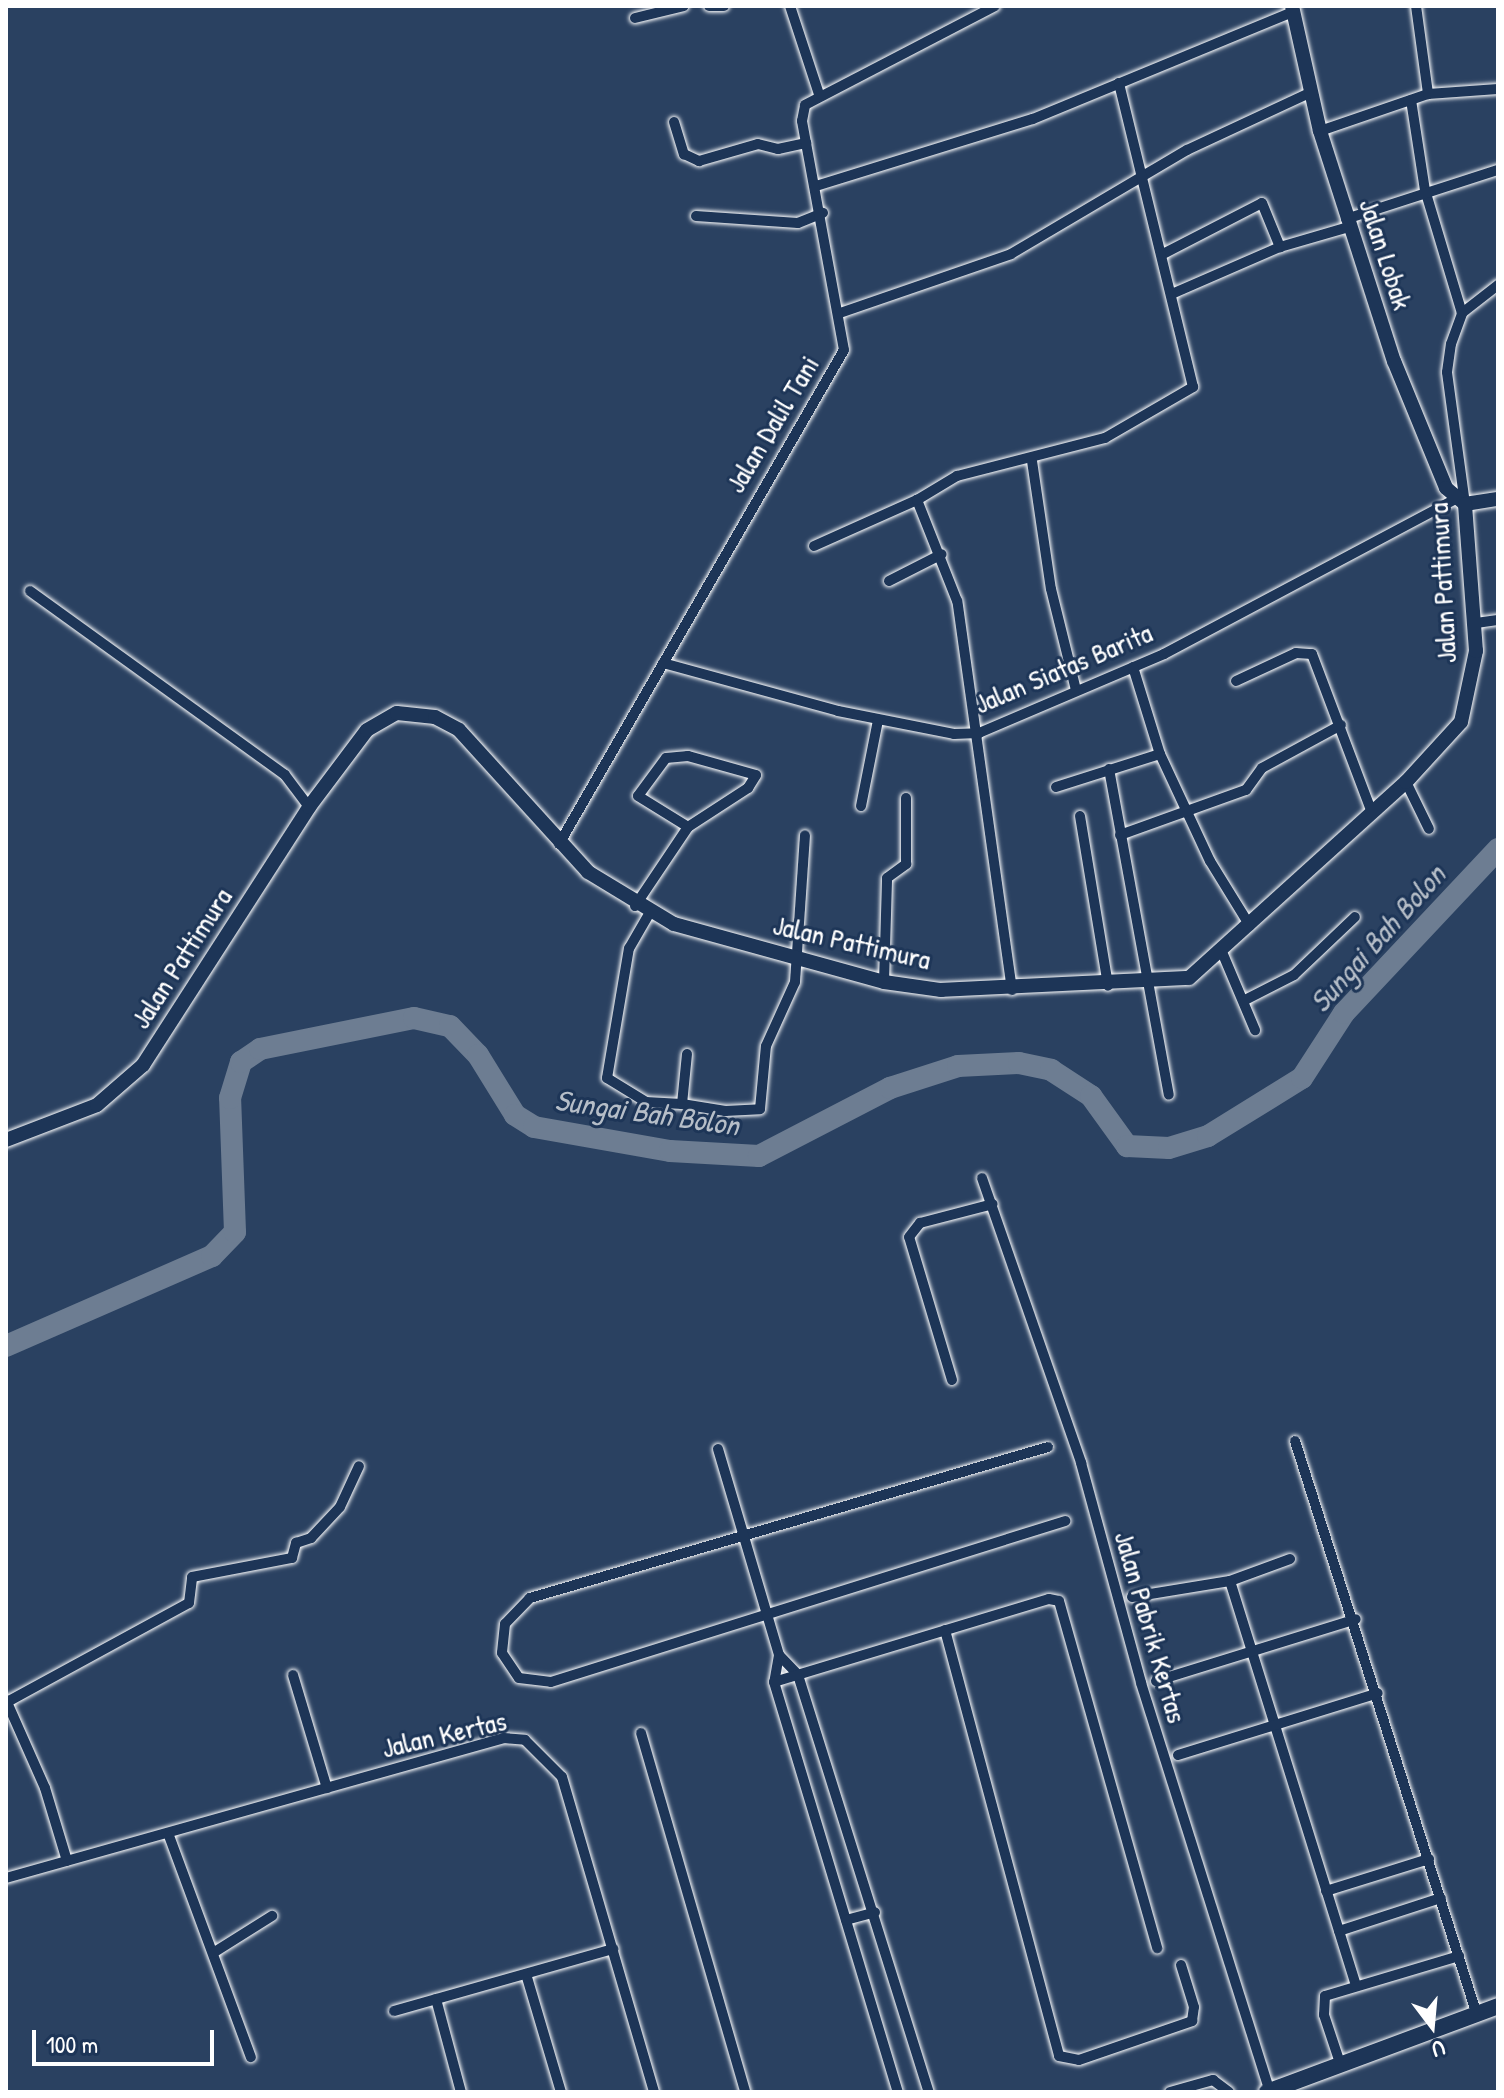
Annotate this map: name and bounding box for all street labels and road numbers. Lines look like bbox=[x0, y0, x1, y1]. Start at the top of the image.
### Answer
street label: Jalan Lobak bbox=[1352, 194, 1420, 314]
street label: Jalan Dalil Tani bbox=[718, 349, 826, 499]
street label: Jalan Pattimura bbox=[1421, 502, 1463, 664]
street label: Jalan Siatas Barita bbox=[969, 615, 1157, 721]
street label: Jalan Pattimura bbox=[123, 881, 239, 1035]
street label: Jalan Pattimura bbox=[770, 908, 934, 976]
street label: Jalan Pabrik Kertas bbox=[1108, 1527, 1194, 1727]
street label: Jalan Kertas bbox=[378, 1703, 510, 1765]

